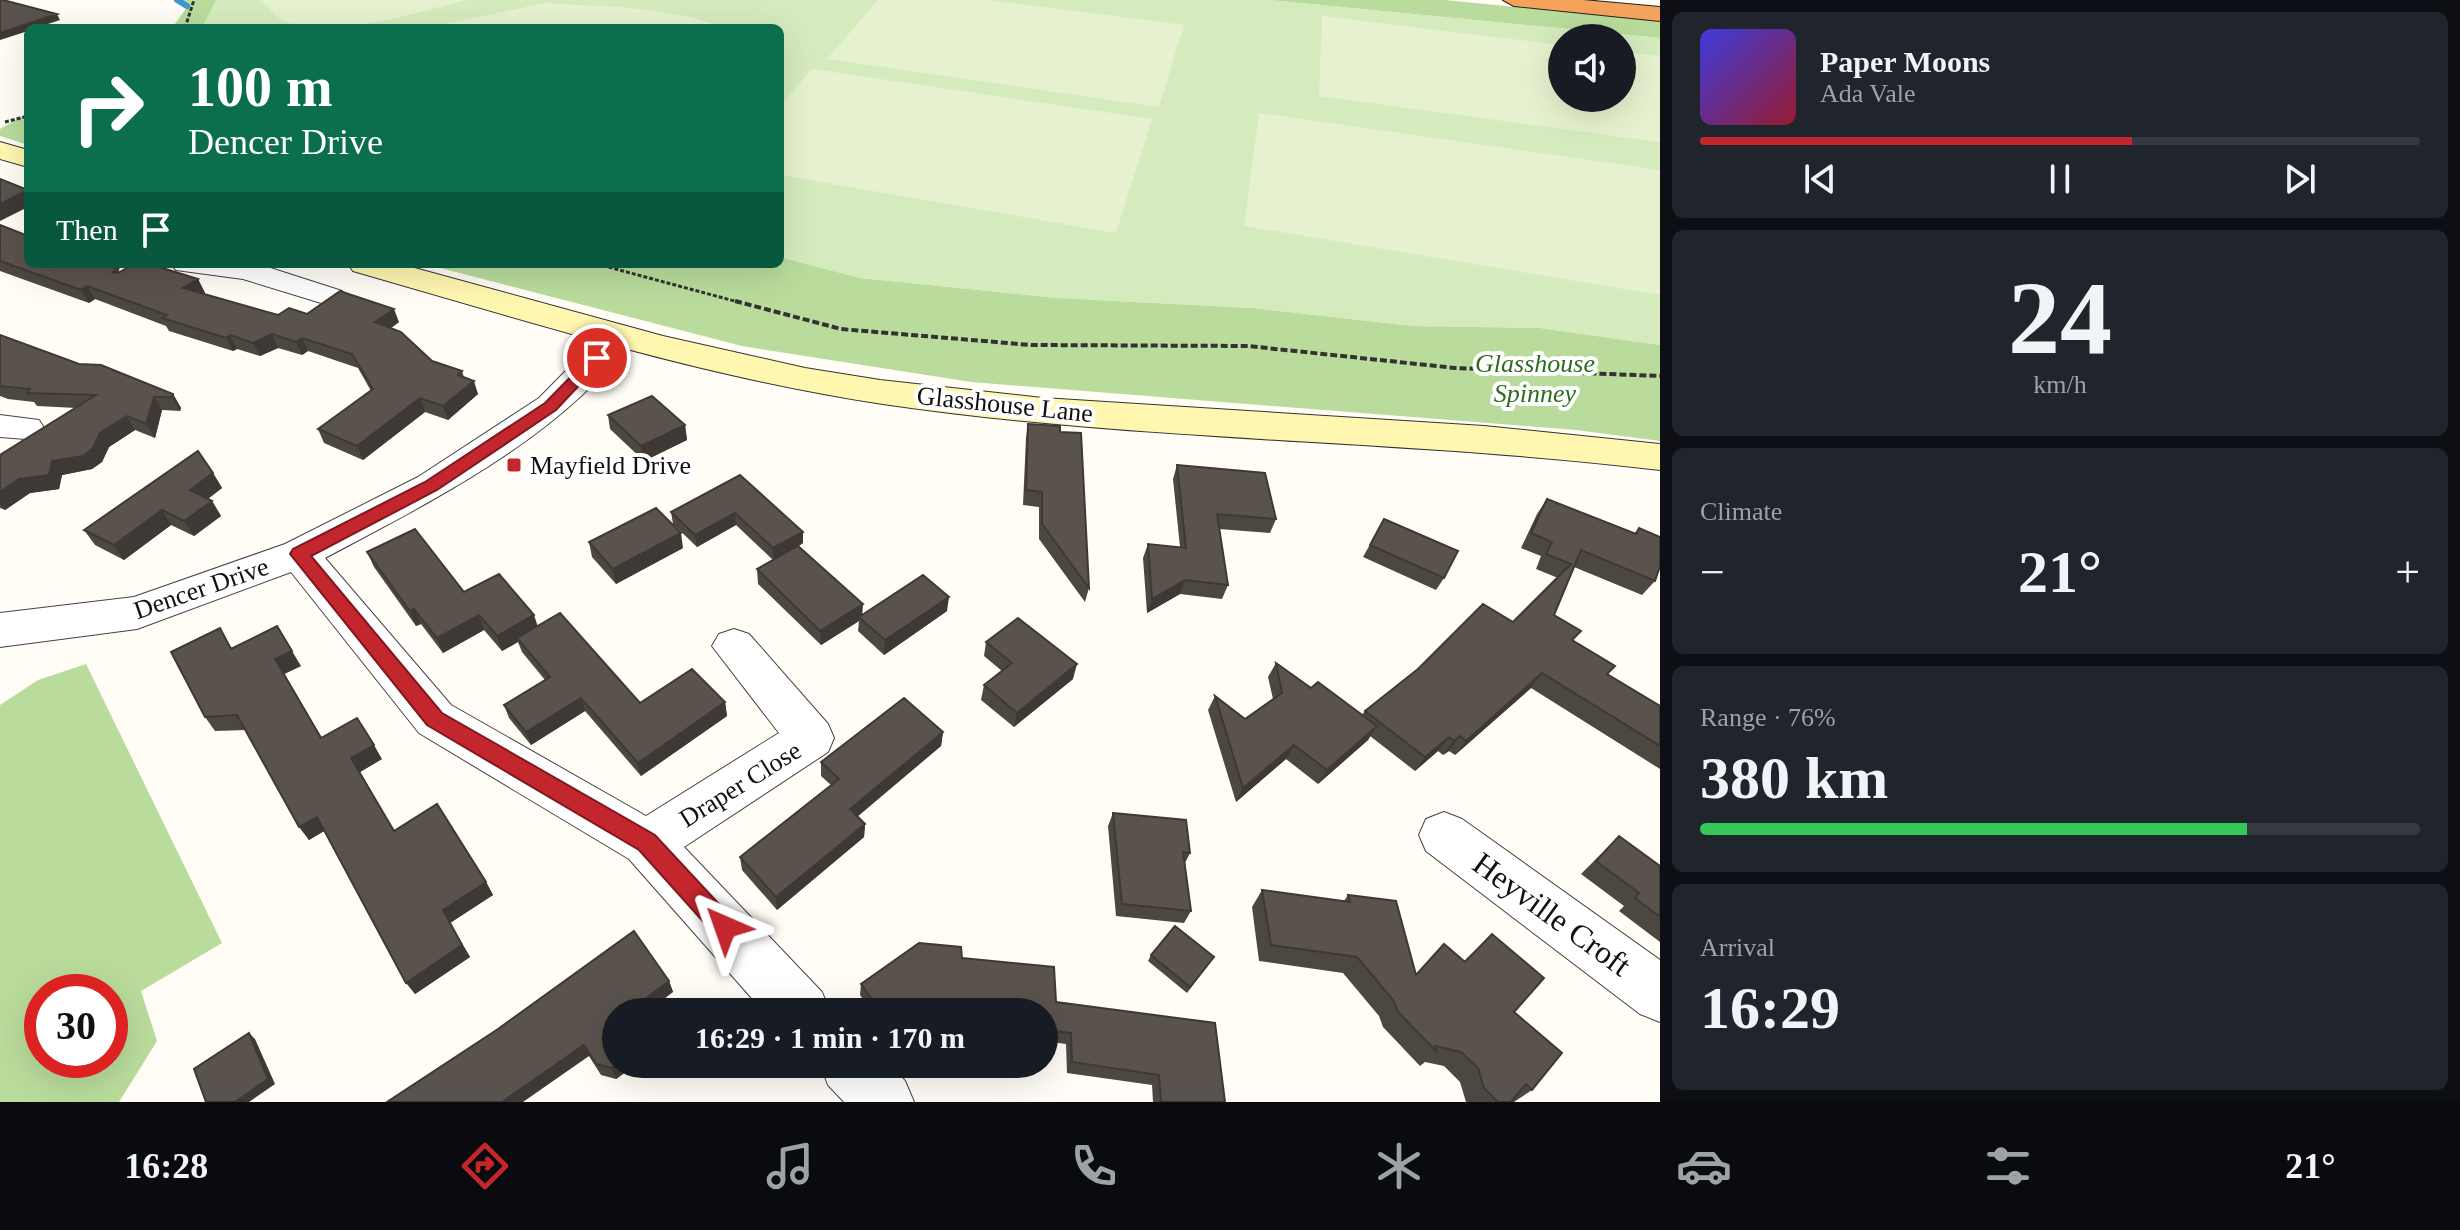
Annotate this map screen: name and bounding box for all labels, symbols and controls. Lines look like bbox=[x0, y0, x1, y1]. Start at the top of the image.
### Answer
map controls bbox=[1548, 24, 1636, 112]
button: sound bbox=[1548, 24, 1636, 112]
text: Paper Moons bbox=[1820, 45, 1990, 78]
icon: right bbox=[56, 56, 160, 160]
text: 100 m bbox=[188, 56, 333, 118]
text: Ada Vale bbox=[1820, 79, 1916, 108]
text: Dencer Drive bbox=[188, 122, 383, 162]
icon: previous bbox=[1798, 157, 1842, 201]
icon: pause bbox=[2038, 157, 2082, 201]
icon: next bbox=[2278, 157, 2322, 201]
icon: arrive bbox=[134, 208, 178, 252]
text: Then bbox=[56, 213, 118, 246]
text: 24 bbox=[2008, 260, 2112, 375]
pin bbox=[563, 324, 631, 392]
icon: arrive bbox=[575, 336, 619, 380]
park label: Glasshouse Spinney bbox=[1475, 349, 1595, 408]
text: km/h bbox=[2033, 370, 2087, 399]
street label: Glasshouse Lane bbox=[915, 381, 1094, 428]
place label: Mayfield Drive bbox=[530, 451, 691, 480]
marker: Mayfield Drive bbox=[505, 456, 523, 474]
text: Climate bbox=[1700, 497, 1782, 526]
text: 21° bbox=[2018, 539, 2102, 605]
text: − bbox=[1700, 548, 1725, 597]
text: + bbox=[2395, 548, 2420, 597]
street label: Dencer Drive bbox=[130, 552, 272, 625]
text: Range · 76% bbox=[1700, 703, 1836, 732]
street label: Draper Close bbox=[674, 736, 806, 833]
text: 380 km bbox=[1700, 745, 1888, 811]
street label: Heyville Croft bbox=[1466, 845, 1638, 983]
position arrow bbox=[683, 885, 767, 969]
text: Arrival bbox=[1700, 933, 1775, 962]
speed limit sign: 30 bbox=[24, 974, 128, 1078]
text: 16:29 bbox=[1700, 975, 1840, 1041]
text: 16:29 · 1 min · 170 m bbox=[695, 1021, 965, 1054]
icon: directions bbox=[457, 1138, 513, 1194]
icon: music bbox=[762, 1138, 818, 1194]
icon: phone bbox=[1066, 1138, 1122, 1194]
icon: climate bbox=[1371, 1138, 1427, 1194]
icon: car bbox=[1676, 1138, 1732, 1194]
icon: filters bbox=[1980, 1138, 2036, 1194]
text: 16:28 bbox=[124, 1146, 208, 1186]
text: 21° bbox=[2285, 1146, 2336, 1186]

